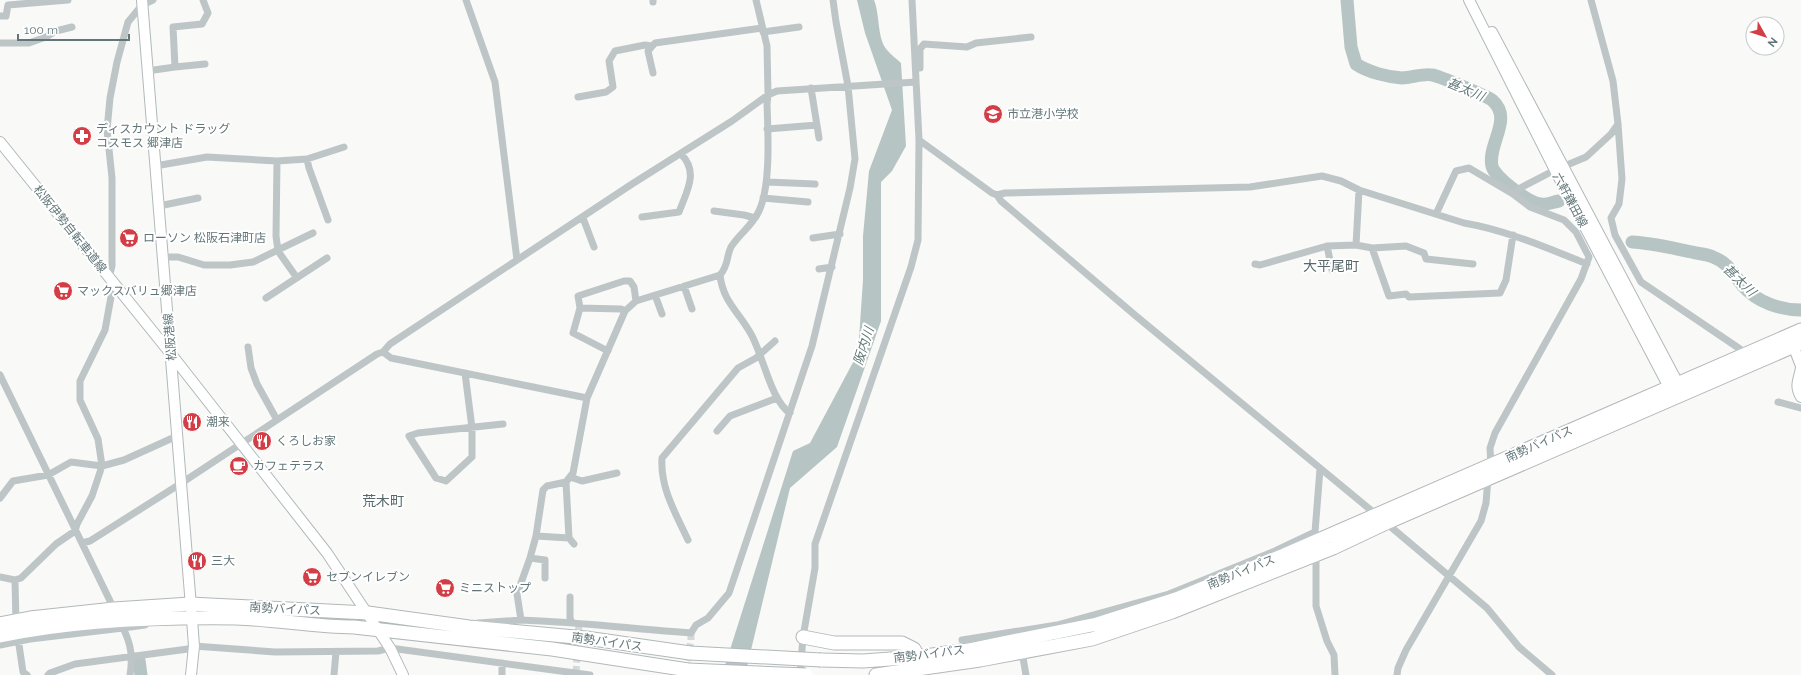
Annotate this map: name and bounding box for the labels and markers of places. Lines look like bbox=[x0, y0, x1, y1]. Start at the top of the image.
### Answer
school or university icon: 市立港小学校 bbox=[982, 103, 1004, 125]
place label: 市立港小学校 bbox=[1007, 107, 1079, 121]
place label: ディスカウント ドラッグ コスモス 郷津店 bbox=[96, 122, 230, 150]
pharmacy icon: ディスカウント ドラッグ コスモス 郷津店 bbox=[71, 125, 93, 147]
supermarket icon: ローソン 松阪石津町店 bbox=[118, 227, 140, 249]
place label: ローソン 松阪石津町店 bbox=[143, 231, 266, 245]
supermarket icon: マックスバリュ郷津店 bbox=[52, 280, 74, 302]
place label: マックスバリュ郷津店 bbox=[77, 284, 197, 298]
restaurant icon: 潮来 bbox=[181, 411, 203, 433]
place label: 潮来 bbox=[206, 415, 230, 429]
restaurant icon: くろしお家 bbox=[251, 430, 273, 452]
place label: くろしお家 bbox=[276, 434, 336, 448]
cafe icon: カフェテラス bbox=[228, 455, 250, 477]
place label: カフェテラス bbox=[253, 459, 325, 473]
restaurant icon: 三大 bbox=[186, 550, 208, 572]
place label: 三大 bbox=[211, 554, 235, 568]
supermarket icon: セブンイレブン bbox=[301, 566, 323, 588]
place label: セブンイレブン bbox=[326, 570, 410, 584]
supermarket icon: ミニストップ bbox=[434, 577, 456, 599]
place label: ミニストップ bbox=[459, 581, 531, 595]

